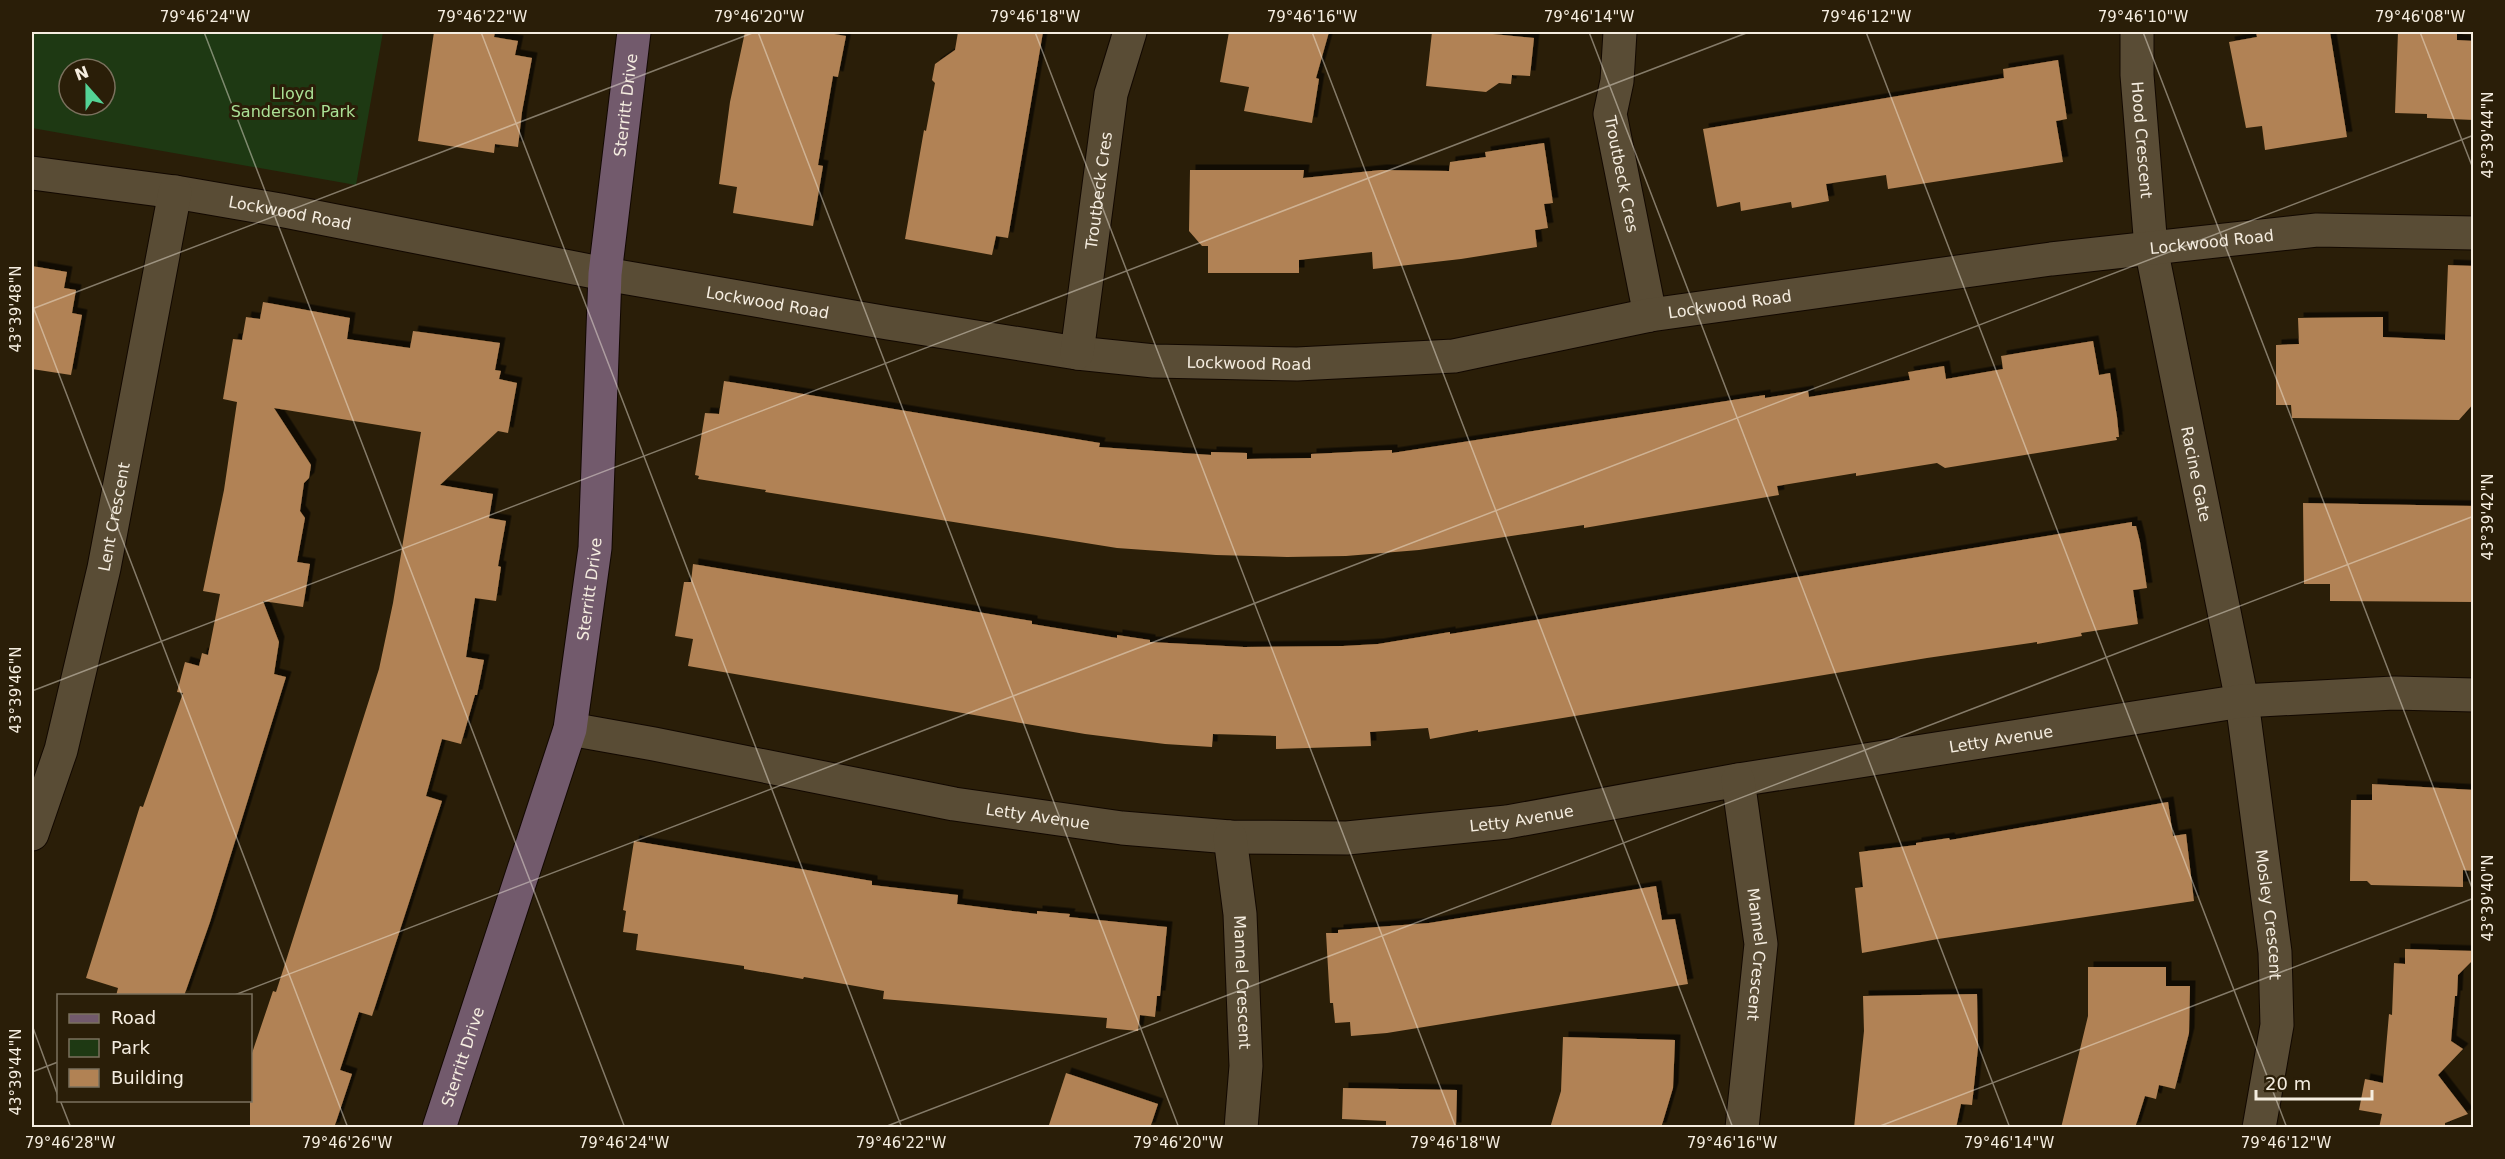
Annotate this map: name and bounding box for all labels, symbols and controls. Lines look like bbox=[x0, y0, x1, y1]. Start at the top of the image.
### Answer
text: 79°46'24"W bbox=[160, 8, 250, 26]
text: 79°46'22"W bbox=[437, 8, 527, 26]
text: 79°46'20"W bbox=[714, 8, 804, 26]
text: 79°46'18"W bbox=[990, 8, 1080, 26]
text: 79°46'16"W bbox=[1267, 8, 1357, 26]
text: 79°46'14"W bbox=[1544, 8, 1634, 26]
text: 79°46'12"W bbox=[1821, 8, 1911, 26]
text: 79°46'10"W bbox=[2098, 8, 2188, 26]
text: 79°46'08"W bbox=[2375, 8, 2465, 26]
street label: Sterritt Drive bbox=[610, 52, 641, 158]
north arrow bbox=[57, 57, 117, 117]
text: N bbox=[72, 62, 91, 85]
street label: Hood Crescent bbox=[2128, 80, 2156, 199]
park label: Lloyd Sanderson Park bbox=[231, 84, 356, 121]
text: 43°39'44"N bbox=[2479, 91, 2497, 179]
street label: Troutbeck Cres bbox=[1600, 113, 1642, 234]
street label: Troutbeck Cres bbox=[1082, 130, 1116, 251]
street label: Lockwood Road bbox=[227, 192, 353, 234]
street label: Lockwood Road bbox=[2149, 226, 2275, 258]
text: 43°39'48"N bbox=[7, 265, 25, 353]
street label: Lockwood Road bbox=[704, 283, 830, 323]
street label: Lockwood Road bbox=[1667, 286, 1793, 322]
street label: Lockwood Road bbox=[1186, 353, 1312, 374]
street label: Racine Gate bbox=[2177, 424, 2215, 524]
street label: Lent Crescent bbox=[95, 461, 134, 573]
text: 43°39'42"N bbox=[2479, 473, 2497, 561]
street label: Sterritt Drive bbox=[573, 537, 605, 642]
text: 43°39'46"N bbox=[7, 646, 25, 734]
street label: Letty Avenue bbox=[1948, 722, 2054, 757]
street label: Letty Avenue bbox=[984, 800, 1091, 833]
street label: Letty Avenue bbox=[1469, 801, 1575, 836]
street label: Mosley Crescent bbox=[2252, 848, 2285, 980]
text: 43°39'40"N bbox=[2479, 854, 2497, 942]
street label: Mannel Crescent bbox=[1743, 887, 1770, 1022]
street label: Mannel Crescent bbox=[1230, 915, 1254, 1050]
legend bbox=[57, 994, 252, 1102]
street label: Sterritt Drive bbox=[438, 1005, 488, 1109]
text: Road bbox=[111, 1007, 156, 1028]
text: 43°39'44"N bbox=[7, 1028, 25, 1116]
text: Park bbox=[111, 1037, 150, 1058]
scale bar bbox=[2256, 1063, 2372, 1101]
text: Building bbox=[111, 1067, 184, 1088]
text: 20 m bbox=[2265, 1073, 2311, 1094]
text: 79°46'28"W bbox=[25, 1134, 115, 1152]
text: 79°46'26"W bbox=[302, 1134, 392, 1152]
text: 79°46'24"W bbox=[579, 1134, 669, 1152]
text: 79°46'22"W bbox=[856, 1134, 946, 1152]
text: 79°46'20"W bbox=[1133, 1134, 1223, 1152]
text: 79°46'18"W bbox=[1410, 1134, 1500, 1152]
text: 79°46'16"W bbox=[1687, 1134, 1777, 1152]
text: 79°46'14"W bbox=[1964, 1134, 2054, 1152]
text: 79°46'12"W bbox=[2241, 1134, 2331, 1152]

